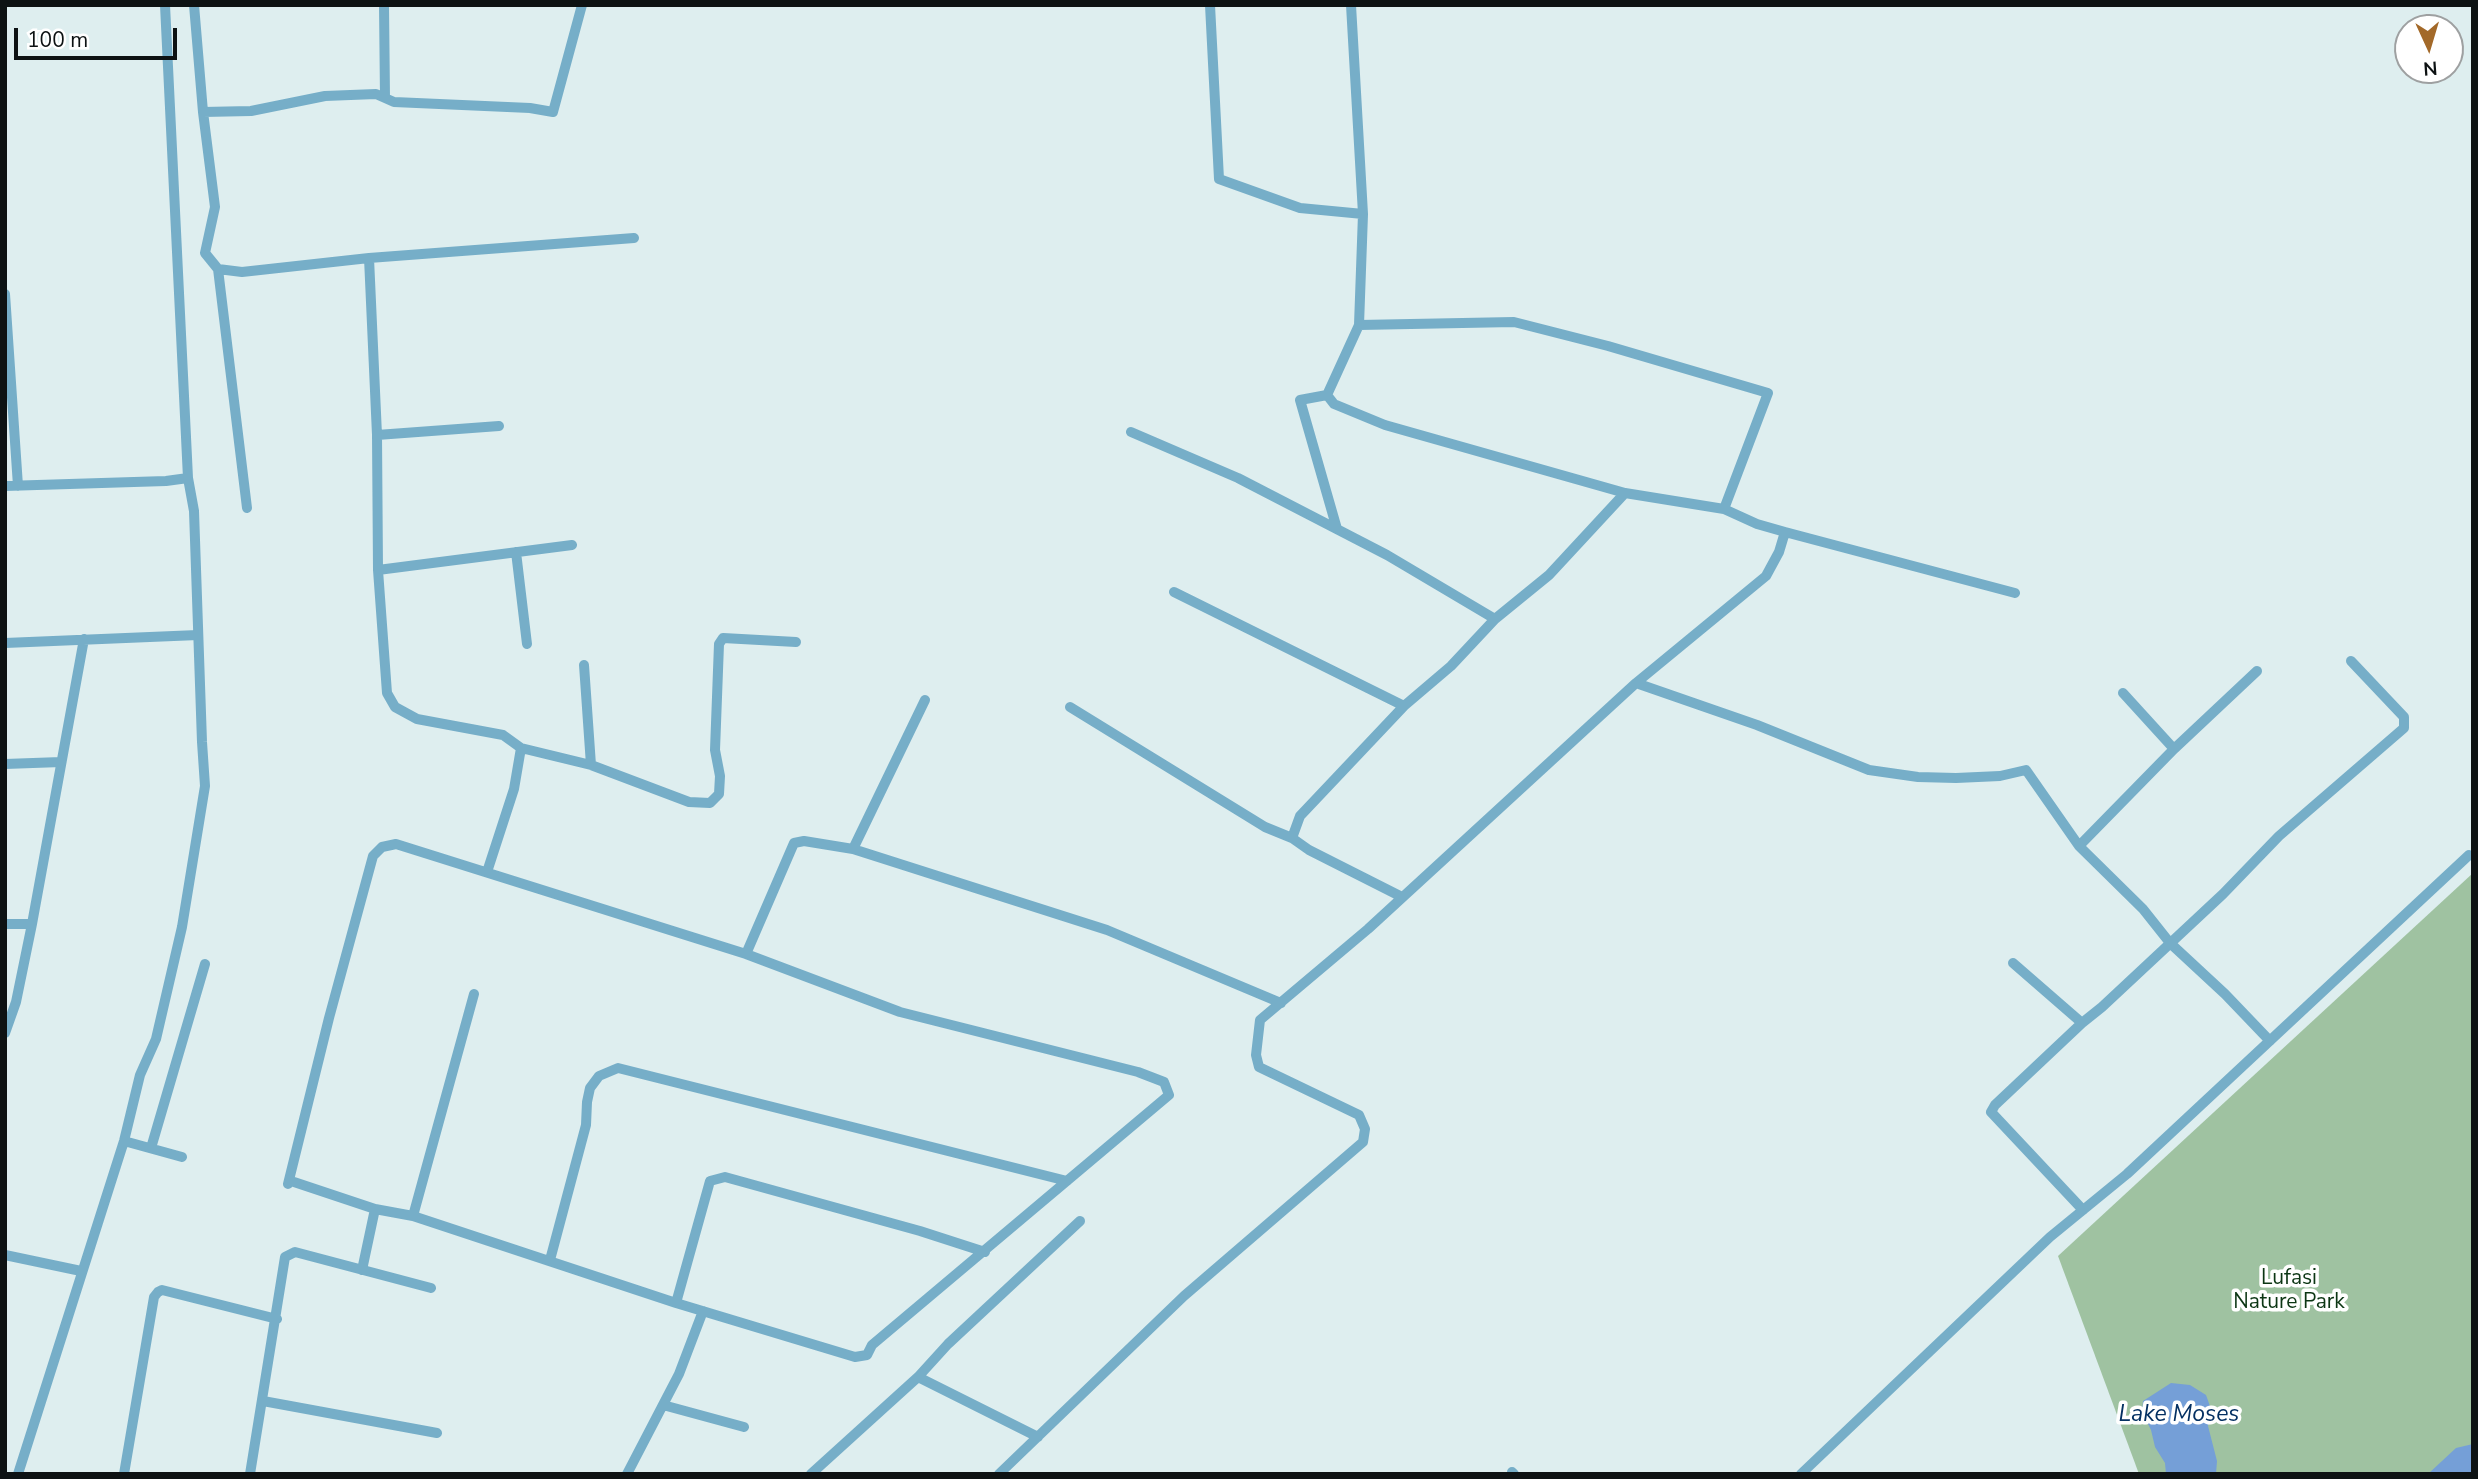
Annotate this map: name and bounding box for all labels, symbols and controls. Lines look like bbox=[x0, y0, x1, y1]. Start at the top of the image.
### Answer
scale bar bbox=[18, 14, 180, 58]
north arrow bbox=[2394, 14, 2464, 84]
text: 100 m bbox=[27, 26, 88, 54]
text: N bbox=[2422, 54, 2438, 81]
park label: Lufasi Nature Park bbox=[2233, 1266, 2345, 1316]
water label: Lake Moses bbox=[2119, 1401, 2239, 1429]

